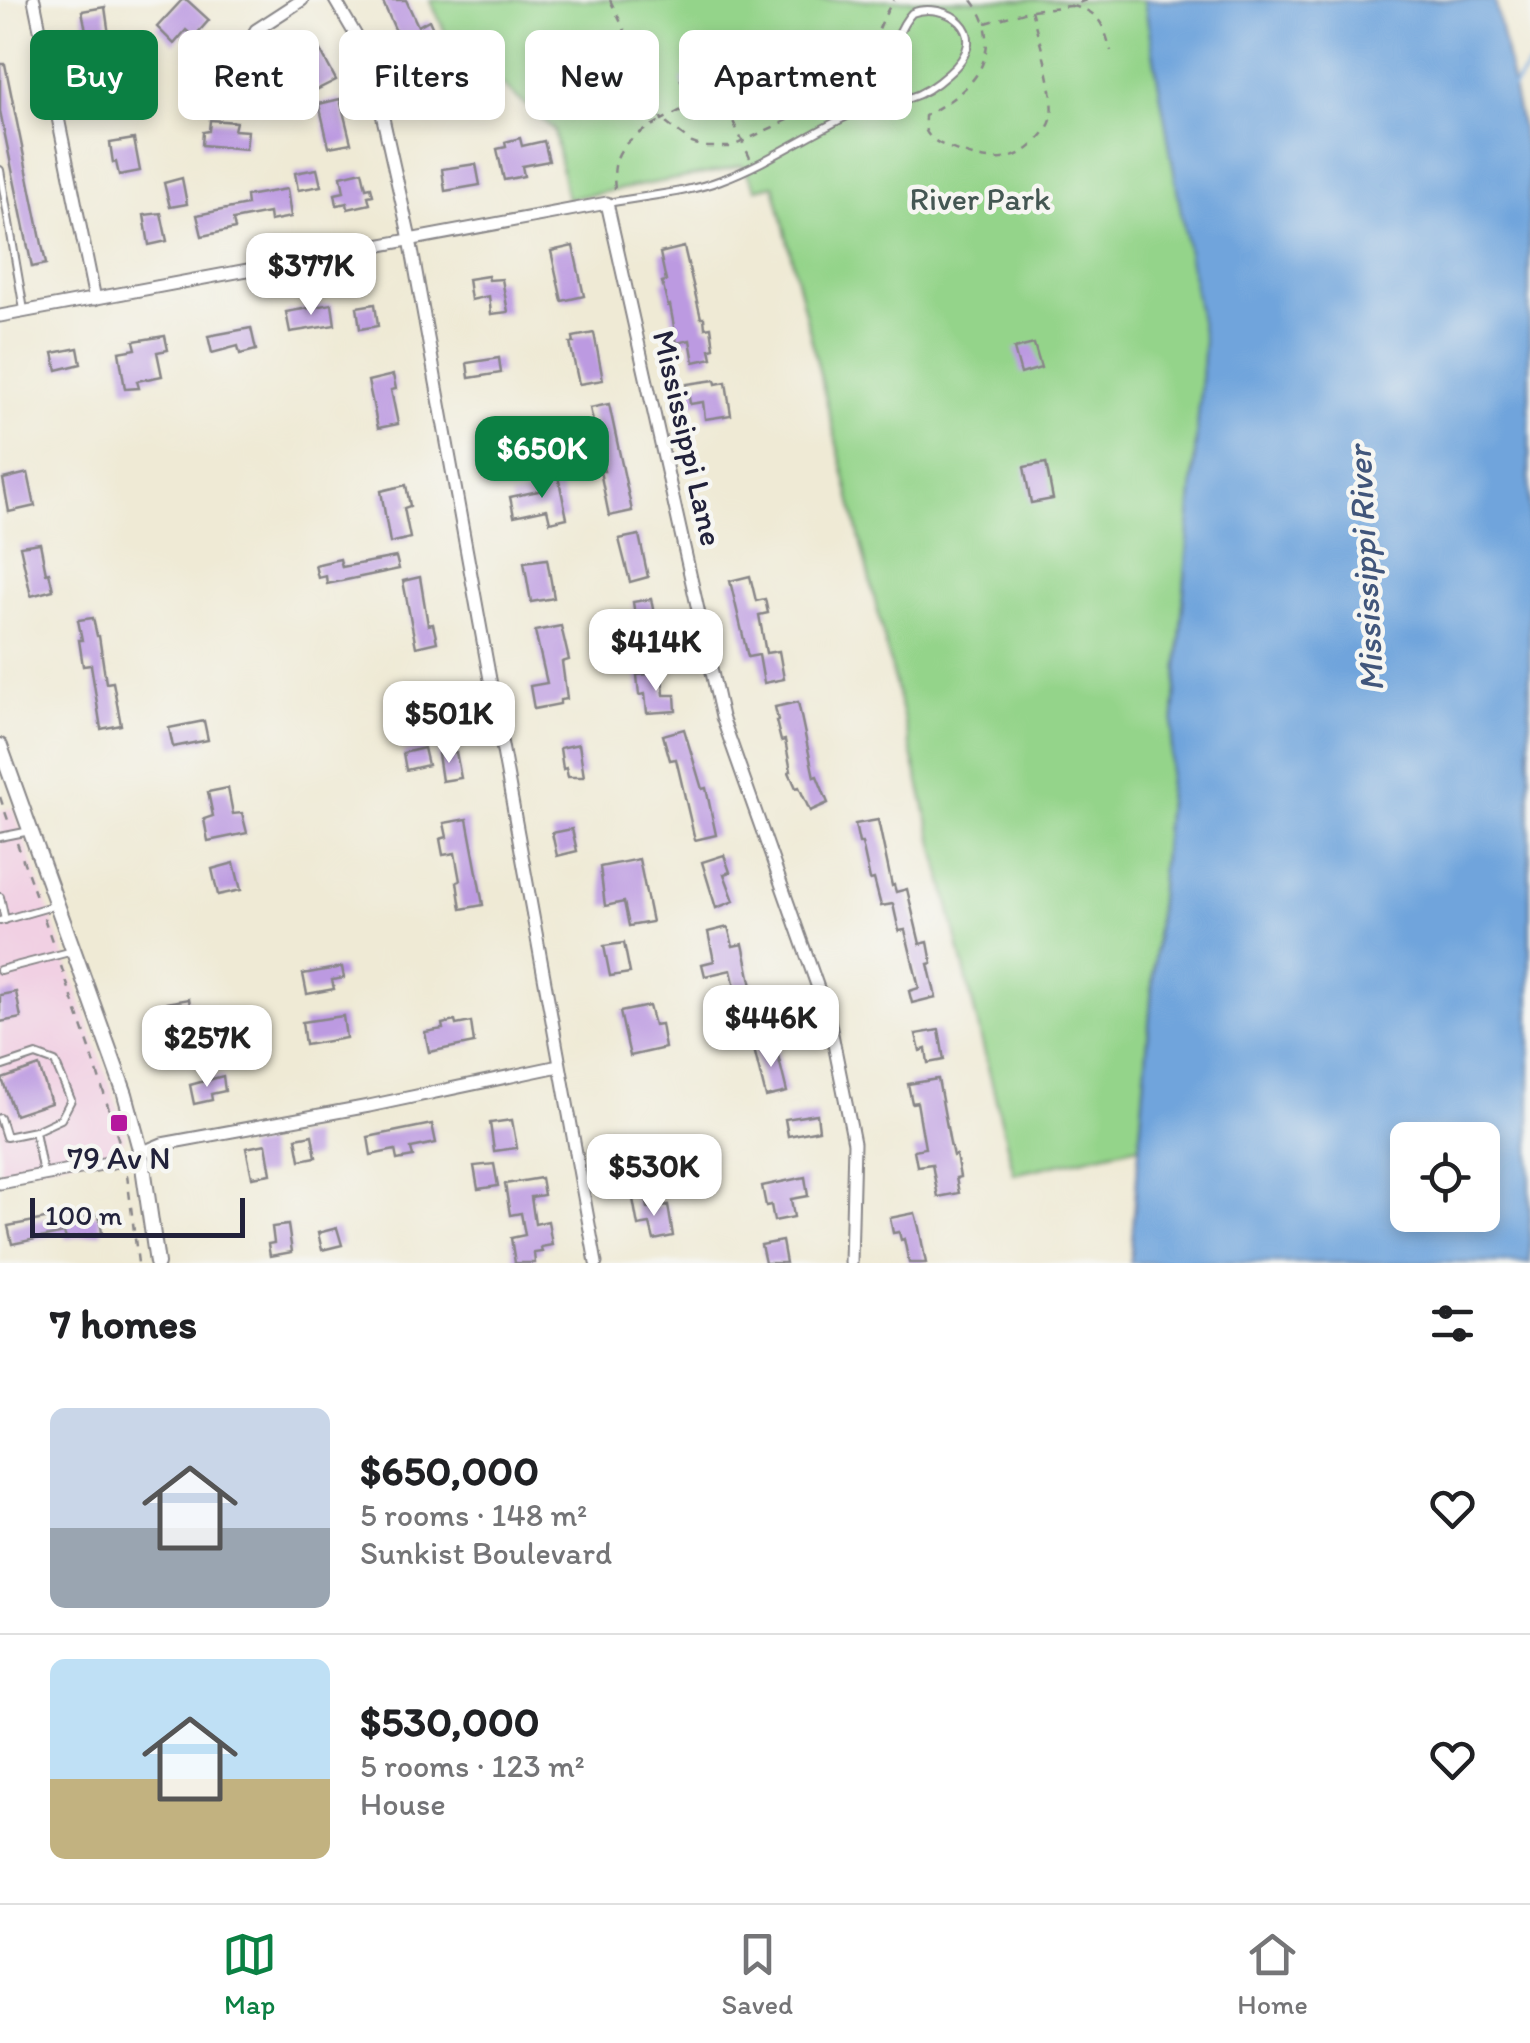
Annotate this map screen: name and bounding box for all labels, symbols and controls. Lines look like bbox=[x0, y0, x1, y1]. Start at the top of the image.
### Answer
chip: Buy bbox=[30, 30, 158, 120]
chip: Rent bbox=[178, 30, 319, 120]
chip: Filters bbox=[339, 30, 505, 120]
chip: New bbox=[525, 30, 659, 120]
chip: Apartment bbox=[679, 30, 912, 120]
park label: River Park bbox=[910, 180, 1051, 218]
pin: $377K bbox=[241, 233, 381, 318]
text: $377K bbox=[268, 246, 354, 284]
street label: Mississippi Lane bbox=[645, 326, 731, 550]
pin: $650K bbox=[472, 416, 612, 501]
text: $650K bbox=[497, 429, 587, 467]
water label: Mississippi River bbox=[1337, 441, 1392, 693]
pin: $414K bbox=[586, 609, 726, 694]
text: $414K bbox=[611, 622, 701, 660]
pin: $501K bbox=[379, 681, 519, 766]
text: $501K bbox=[405, 694, 493, 732]
pin: $446K bbox=[701, 985, 841, 1070]
text: $446K bbox=[725, 998, 817, 1036]
pin: $257K bbox=[137, 1005, 277, 1090]
text: $257K bbox=[164, 1018, 250, 1056]
marker: 79 Av N bbox=[108, 1112, 130, 1134]
map controls bbox=[1390, 1122, 1500, 1232]
button: locate bbox=[1390, 1122, 1500, 1232]
pin: $530K bbox=[584, 1134, 724, 1219]
place label: 79 Av N bbox=[67, 1139, 171, 1177]
text: $530K bbox=[609, 1147, 699, 1185]
scale bar bbox=[30, 1193, 245, 1238]
text: 100 m bbox=[45, 1198, 122, 1232]
icon: filters bbox=[1425, 1296, 1480, 1351]
text: 7 homes bbox=[50, 1298, 197, 1349]
text: $650,000 bbox=[360, 1445, 539, 1496]
icon: home bbox=[130, 1448, 250, 1568]
icon: heart bbox=[1425, 1481, 1480, 1536]
text: 5 rooms · 148 m² bbox=[360, 1496, 587, 1534]
text: Sunkist Boulevard bbox=[360, 1534, 612, 1572]
text: $530,000 bbox=[360, 1696, 540, 1747]
icon: home bbox=[130, 1699, 250, 1819]
icon: heart bbox=[1425, 1732, 1480, 1787]
text: 5 rooms · 123 m² bbox=[360, 1747, 585, 1785]
text: House bbox=[360, 1785, 446, 1823]
tab: Map bbox=[222, 1927, 277, 2021]
tab: Saved bbox=[721, 1927, 793, 2021]
tab: Home bbox=[1237, 1927, 1308, 2021]

